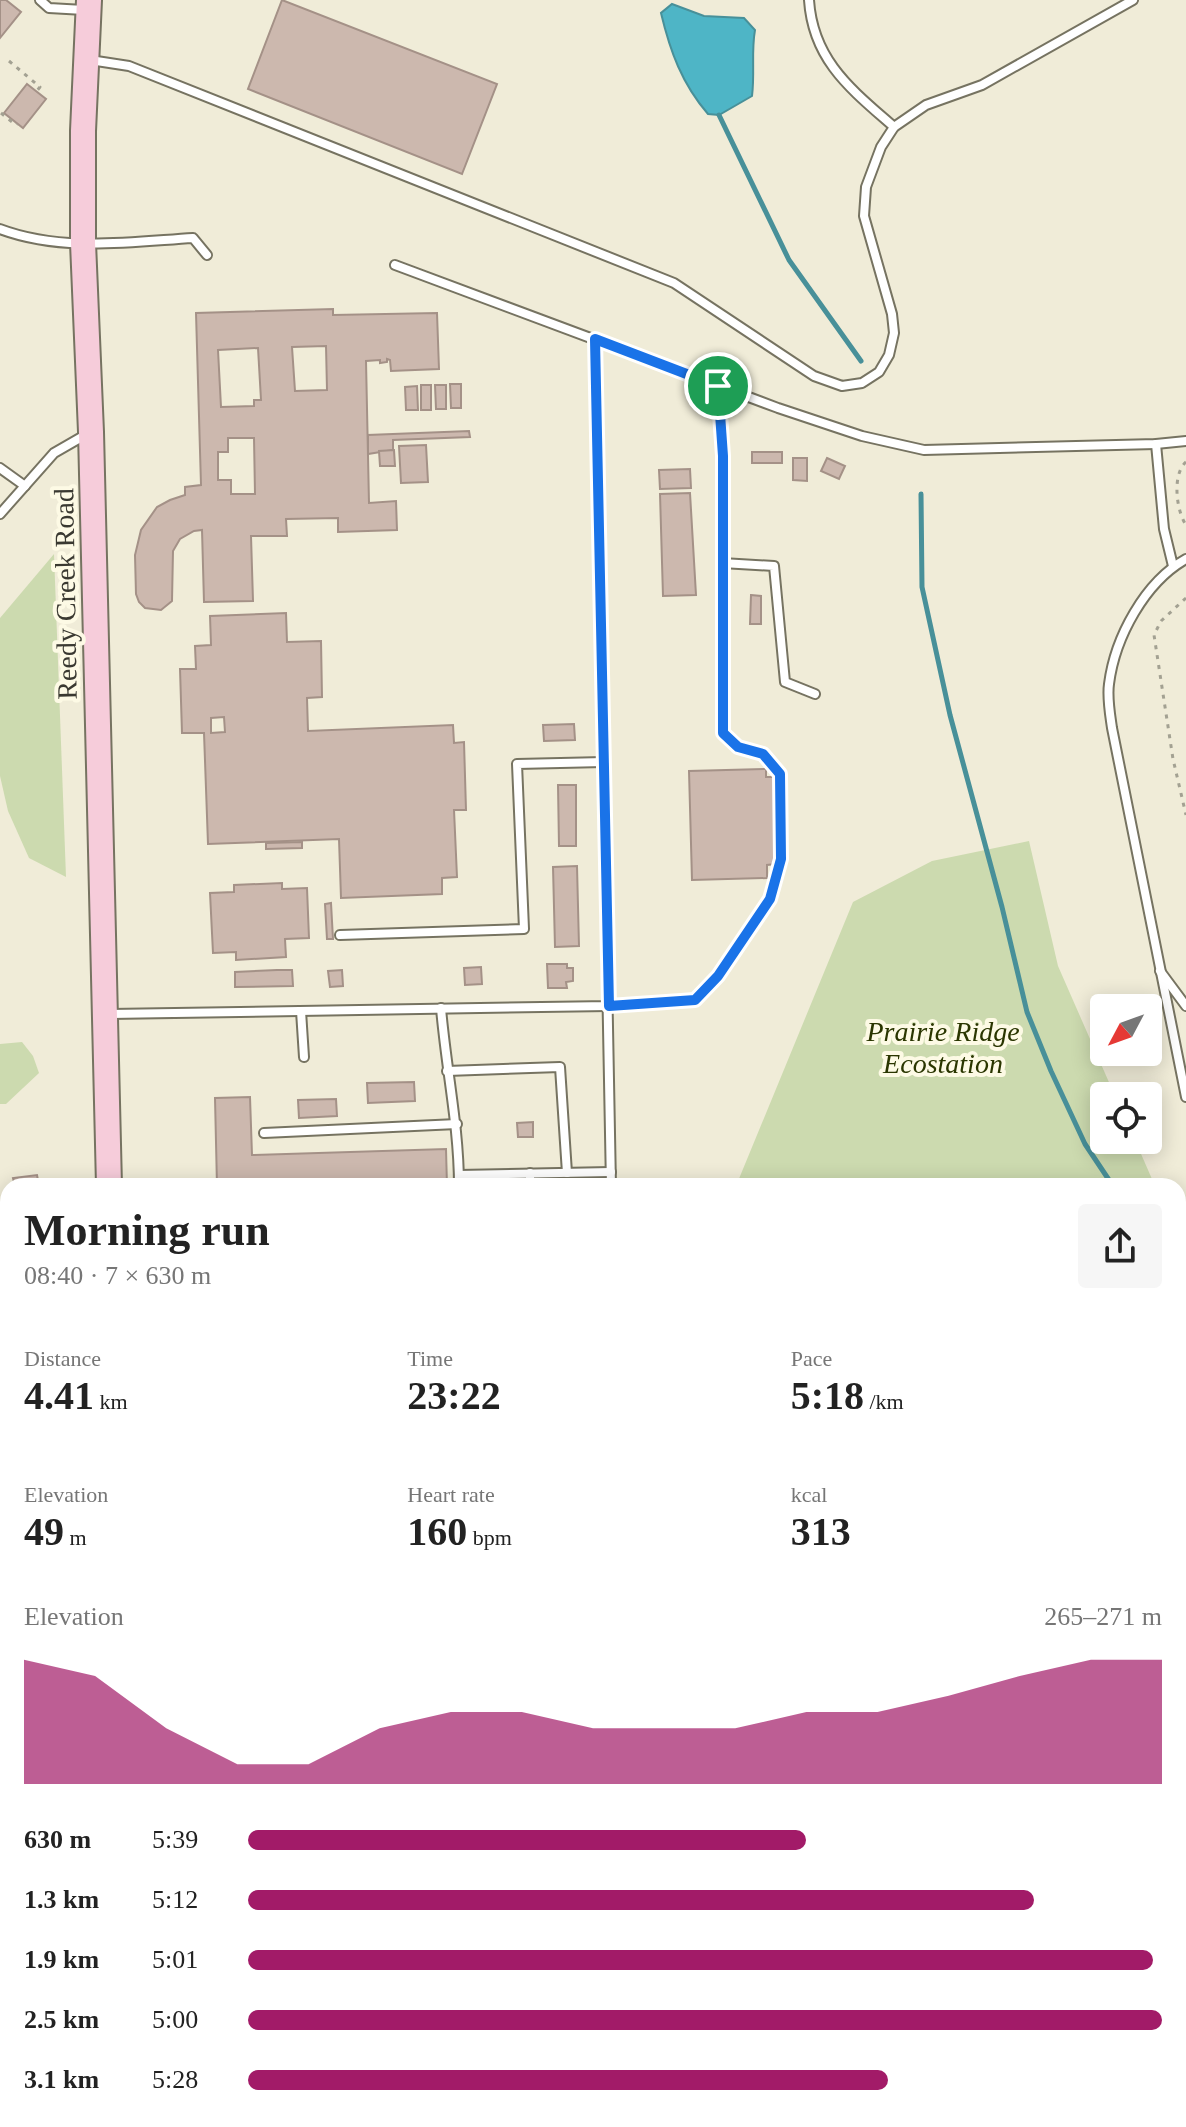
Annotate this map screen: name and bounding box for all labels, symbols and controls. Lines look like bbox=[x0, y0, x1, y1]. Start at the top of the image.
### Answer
pin bbox=[684, 352, 752, 420]
icon: arrive bbox=[696, 364, 740, 408]
street label: Reedy Creek Road bbox=[48, 488, 83, 700]
north arrow bbox=[1090, 994, 1162, 1066]
map controls bbox=[1090, 994, 1162, 1154]
park label: Prairie Ridge Ecostation bbox=[865, 1016, 1020, 1079]
button: locate bbox=[1090, 1082, 1162, 1154]
button: share bbox=[1078, 1204, 1162, 1288]
text: Morning run bbox=[24, 1206, 270, 1255]
text: 08:40 · 7 × 630 m bbox=[24, 1261, 211, 1290]
text: Distance bbox=[24, 1346, 101, 1371]
text: Time bbox=[407, 1346, 453, 1371]
text: Pace bbox=[791, 1346, 832, 1371]
text: 4.41 bbox=[24, 1373, 94, 1418]
text: 23:22 bbox=[407, 1373, 501, 1418]
text: 5:18 bbox=[791, 1373, 864, 1418]
text: km bbox=[94, 1389, 128, 1414]
text: /km bbox=[864, 1389, 904, 1414]
text: Elevation bbox=[24, 1482, 108, 1507]
text: Heart rate bbox=[407, 1482, 495, 1507]
text: kcal bbox=[791, 1482, 827, 1507]
text: 49 bbox=[24, 1509, 64, 1554]
text: 160 bbox=[407, 1509, 467, 1554]
text: 313 bbox=[791, 1509, 851, 1554]
text: m bbox=[64, 1525, 87, 1550]
text: bpm bbox=[467, 1525, 512, 1550]
text: Elevation bbox=[24, 1602, 124, 1631]
text: 265–271 m bbox=[1044, 1602, 1162, 1631]
text: 630 m bbox=[24, 1825, 91, 1854]
text: 5:39 bbox=[152, 1825, 198, 1854]
text: 1.3 km bbox=[24, 1885, 99, 1914]
text: 5:12 bbox=[152, 1885, 198, 1914]
text: 1.9 km bbox=[24, 1945, 99, 1974]
text: 5:01 bbox=[152, 1945, 198, 1974]
text: 2.5 km bbox=[24, 2005, 99, 2034]
text: 5:00 bbox=[152, 2005, 198, 2034]
text: 3.1 km bbox=[24, 2065, 99, 2094]
text: 5:28 bbox=[152, 2065, 198, 2094]

